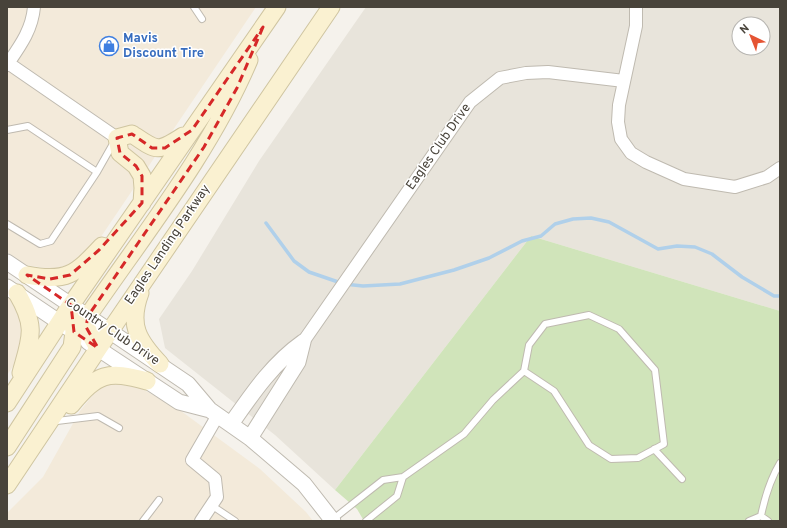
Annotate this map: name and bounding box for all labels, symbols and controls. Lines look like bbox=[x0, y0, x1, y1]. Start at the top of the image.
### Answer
north arrow bbox=[731, 16, 771, 56]
text: N bbox=[737, 22, 753, 37]
place label: Mavis Discount Tire bbox=[123, 31, 204, 62]
shop icon: Mavis Discount Tire bbox=[98, 35, 120, 57]
street label: Eagles Club Drive bbox=[403, 101, 475, 193]
street label: Eagles Landing Parkway bbox=[122, 182, 214, 308]
street label: Country Club Drive bbox=[62, 295, 162, 369]

